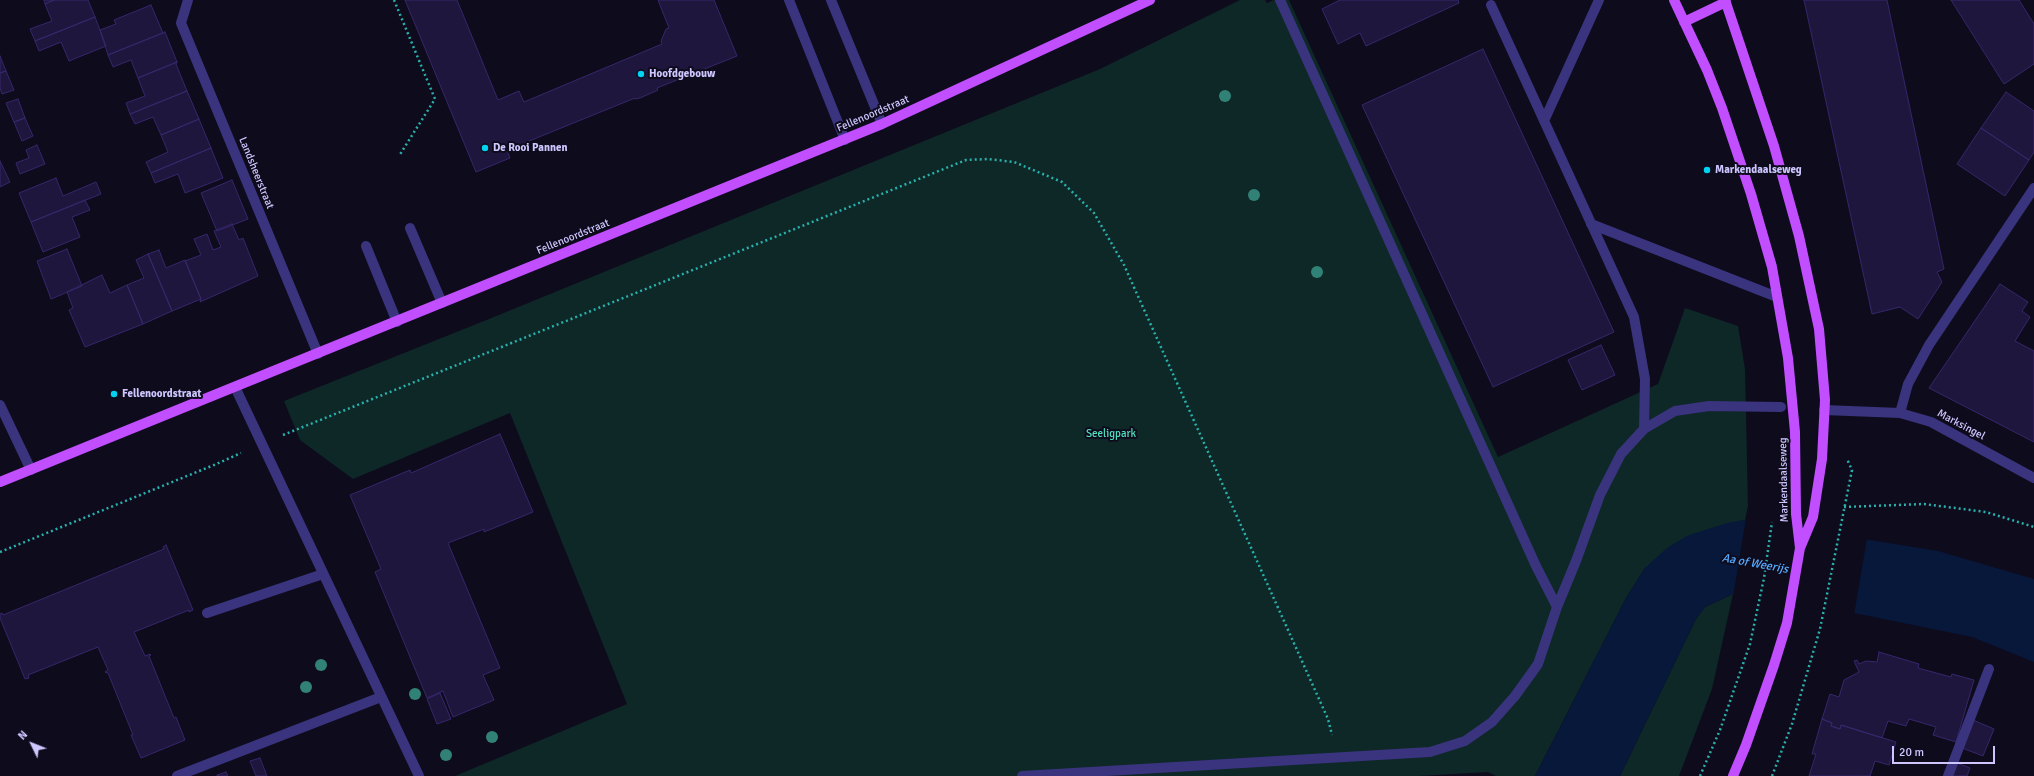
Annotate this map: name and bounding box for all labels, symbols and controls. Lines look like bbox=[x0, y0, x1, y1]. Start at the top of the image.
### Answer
place label: Hoofdgebouw bbox=[649, 67, 715, 81]
marker: Hoofdgebouw bbox=[636, 69, 646, 79]
street label: Fellenoordstraat bbox=[835, 93, 911, 135]
street label: Landsheerstraat bbox=[236, 135, 276, 211]
place label: De Rooi Pannen bbox=[493, 141, 567, 155]
marker: De Rooi Pannen bbox=[480, 143, 490, 153]
place label: Markendaalseweg bbox=[1715, 163, 1802, 177]
marker: Markendaalseweg bbox=[1702, 165, 1712, 175]
street label: Fellenoordstraat bbox=[535, 216, 611, 258]
place label: Fellenoordstraat bbox=[122, 387, 201, 401]
marker: Fellenoordstraat bbox=[109, 389, 119, 399]
street label: Marksingel bbox=[1935, 407, 1987, 443]
park label: Seeligpark bbox=[1086, 427, 1136, 441]
street label: Markendaalseweg bbox=[1777, 437, 1791, 523]
water label: Aa of Weerijs bbox=[1721, 551, 1789, 577]
north arrow bbox=[12, 724, 52, 764]
text: N bbox=[15, 728, 30, 743]
scale bar bbox=[1894, 738, 1997, 764]
text: 20 m bbox=[1899, 745, 1924, 760]

